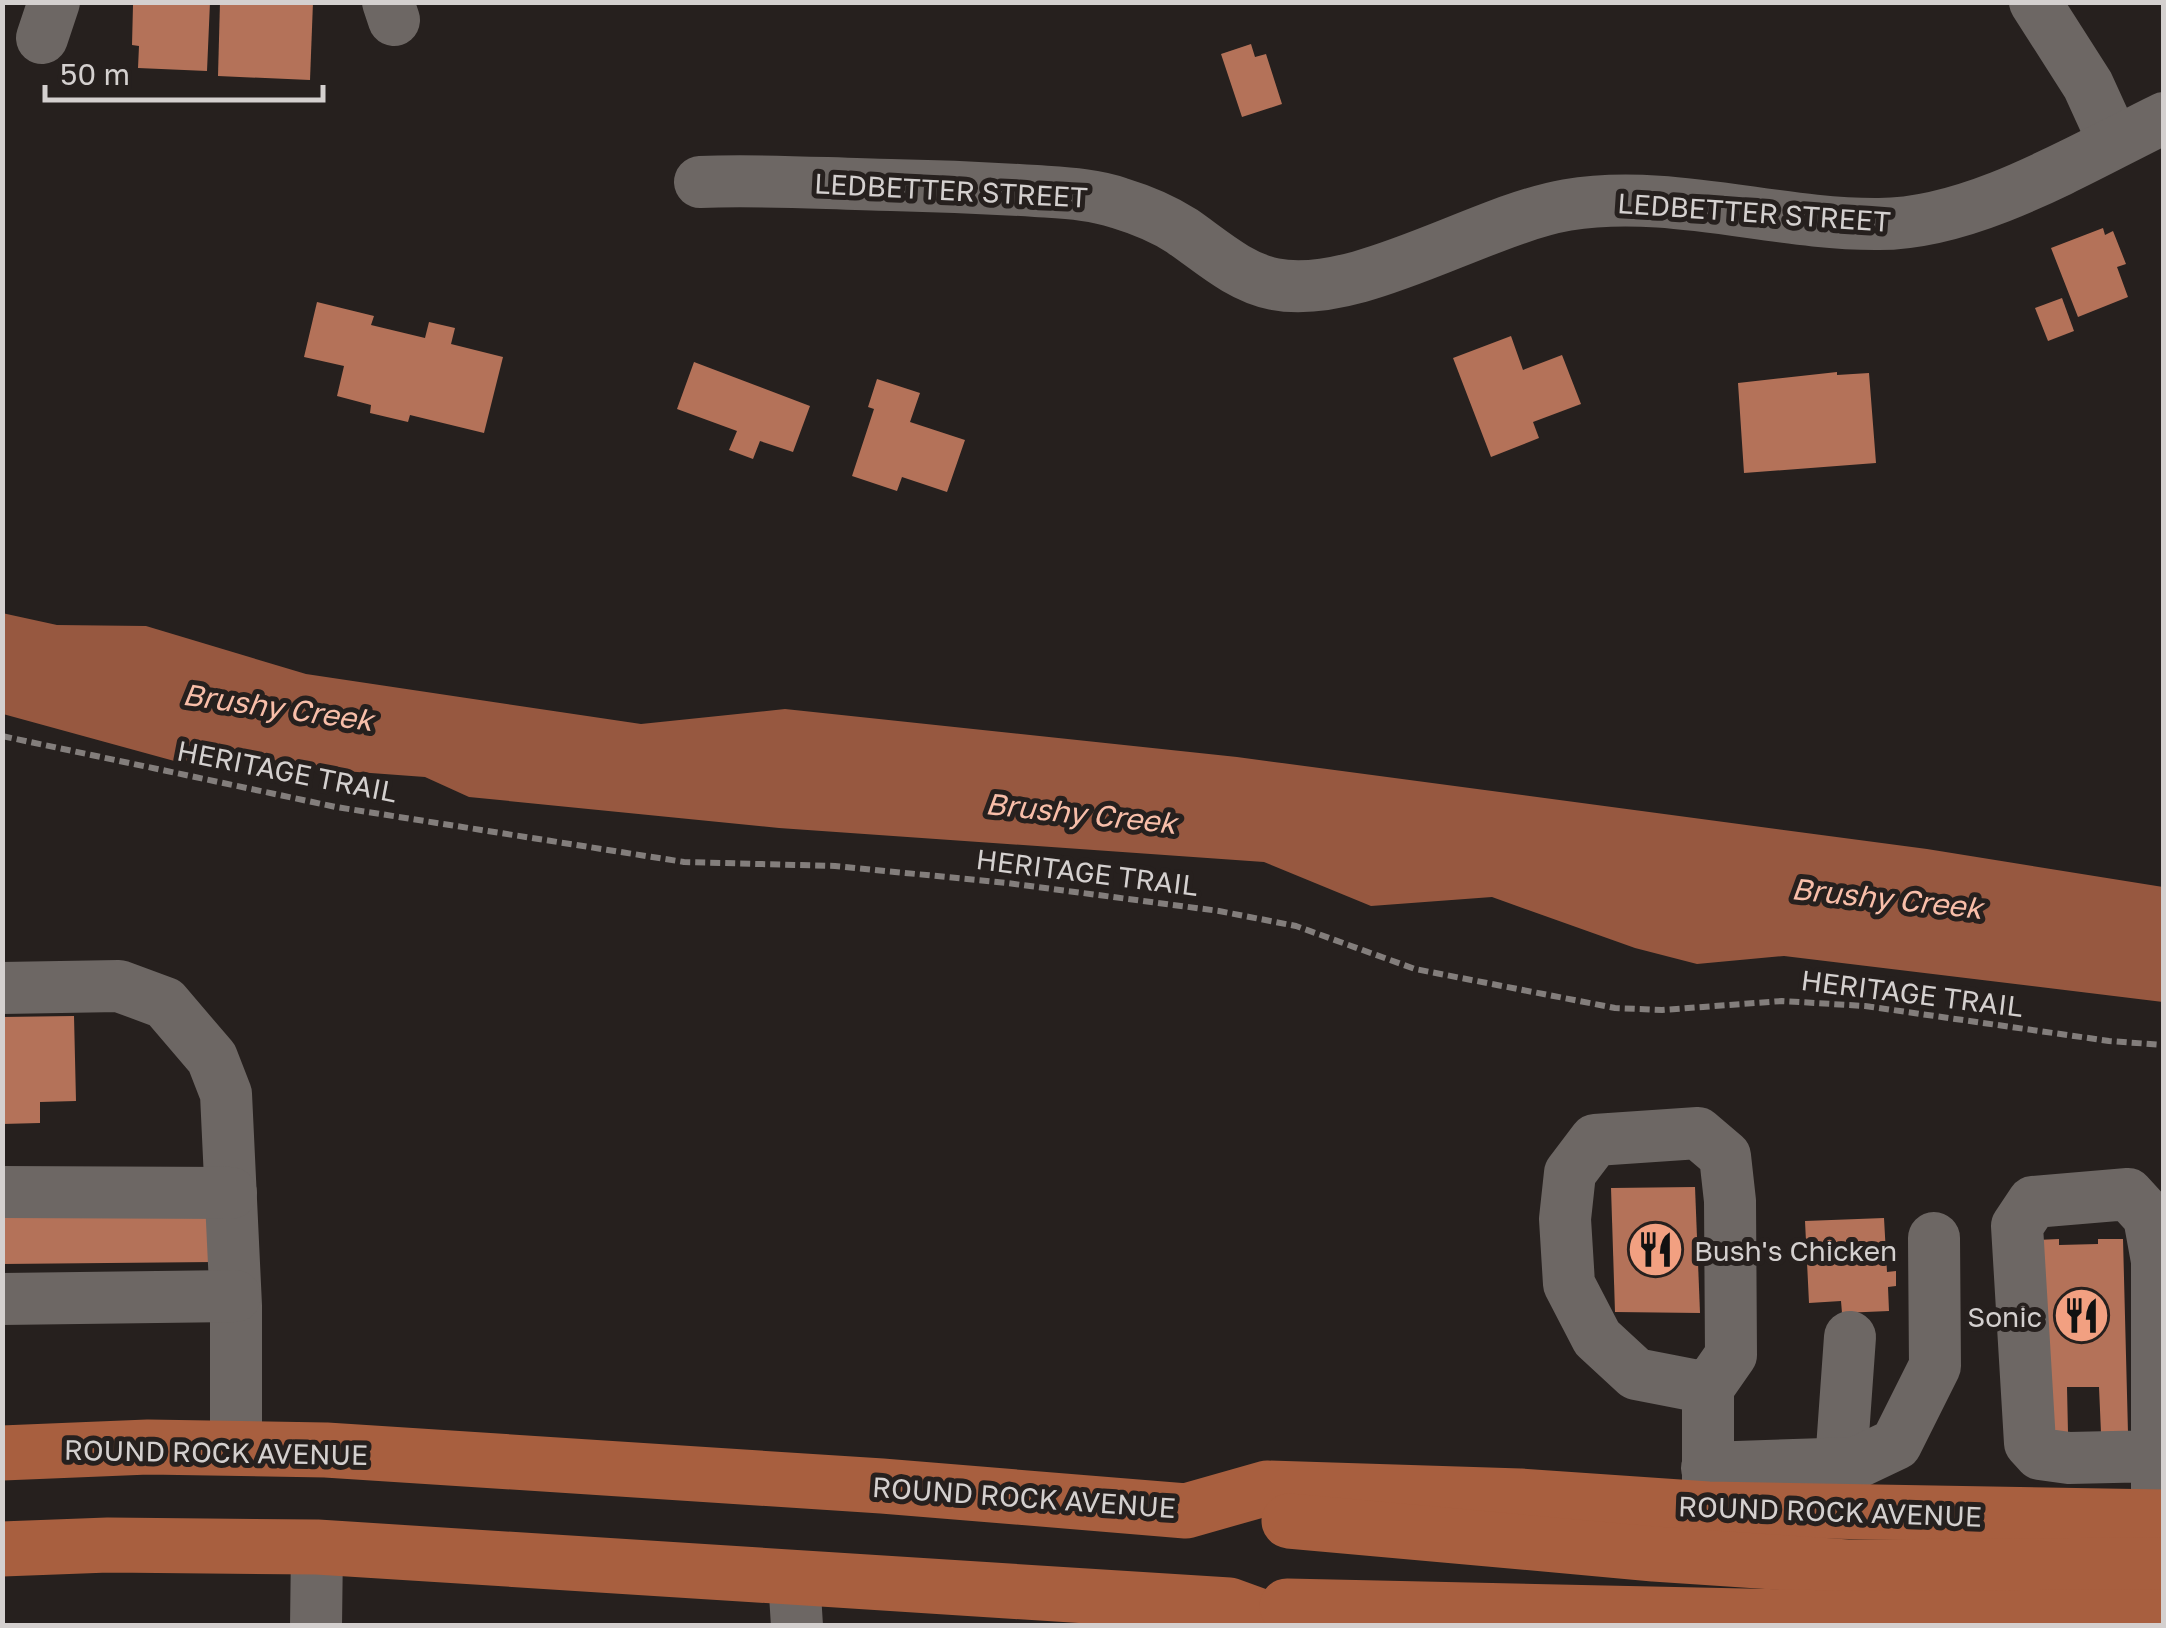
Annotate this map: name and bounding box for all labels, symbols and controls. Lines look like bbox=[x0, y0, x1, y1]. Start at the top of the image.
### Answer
scale bar bbox=[45, 40, 322, 102]
text: 50 m bbox=[60, 56, 130, 92]
street label: LEDBETTER STREET bbox=[814, 166, 1088, 214]
street label: LEDBETTER STREET bbox=[1616, 186, 1892, 238]
water label: Brushy Creek bbox=[181, 676, 378, 739]
street label: HERITAGE TRAIL bbox=[174, 734, 400, 809]
water label: Brushy Creek bbox=[984, 785, 1181, 841]
street label: HERITAGE TRAIL bbox=[974, 842, 1200, 902]
water label: Brushy Creek bbox=[1790, 870, 1987, 926]
street label: HERITAGE TRAIL bbox=[1799, 963, 2025, 1023]
restaurant icon: Bush's Chicken bbox=[1625, 1220, 1685, 1280]
place label: Bush's Chicken bbox=[1694, 1234, 1897, 1267]
restaurant icon: Sonic bbox=[2051, 1286, 2111, 1346]
place label: Sonic bbox=[1967, 1300, 2042, 1333]
street label: ROUND ROCK AVENUE bbox=[64, 1433, 368, 1471]
street label: ROUND ROCK AVENUE bbox=[871, 1470, 1177, 1524]
street label: ROUND ROCK AVENUE bbox=[1677, 1489, 1983, 1533]

